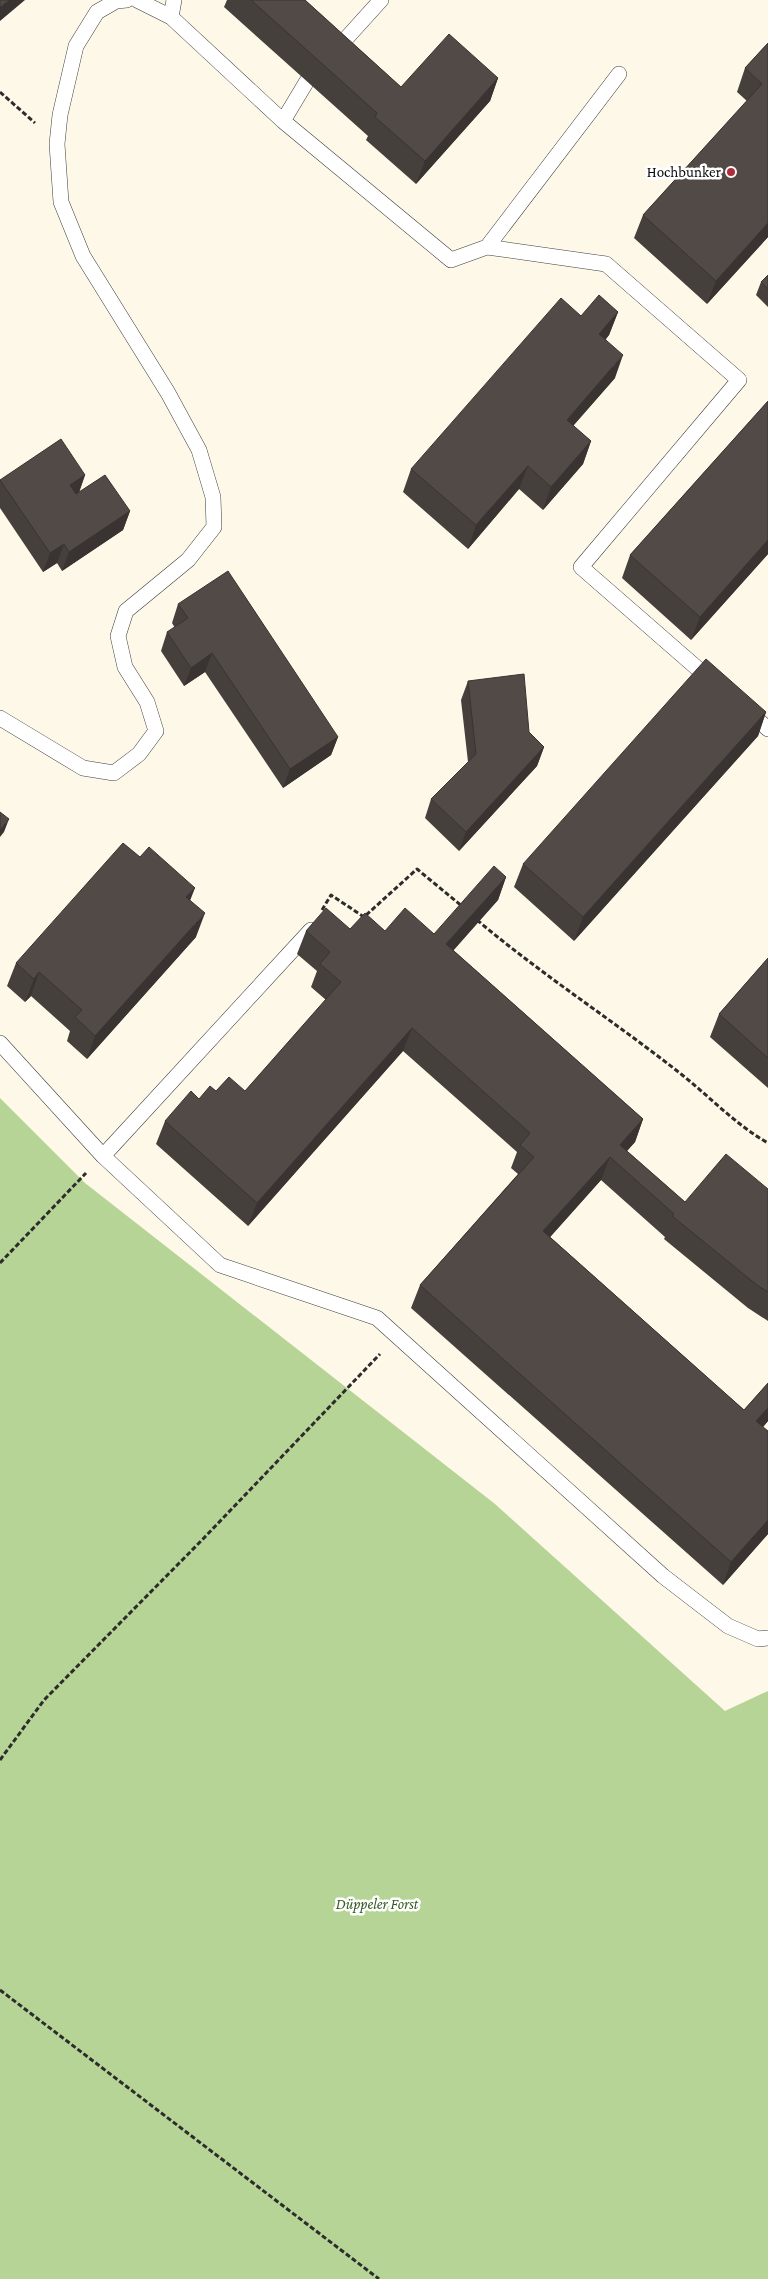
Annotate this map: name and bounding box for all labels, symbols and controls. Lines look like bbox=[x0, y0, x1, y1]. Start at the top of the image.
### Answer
place label: Hochbunker bbox=[647, 164, 722, 180]
marker: Hochbunker bbox=[725, 166, 737, 178]
park label: Düppeler Forst bbox=[336, 1896, 419, 1913]

